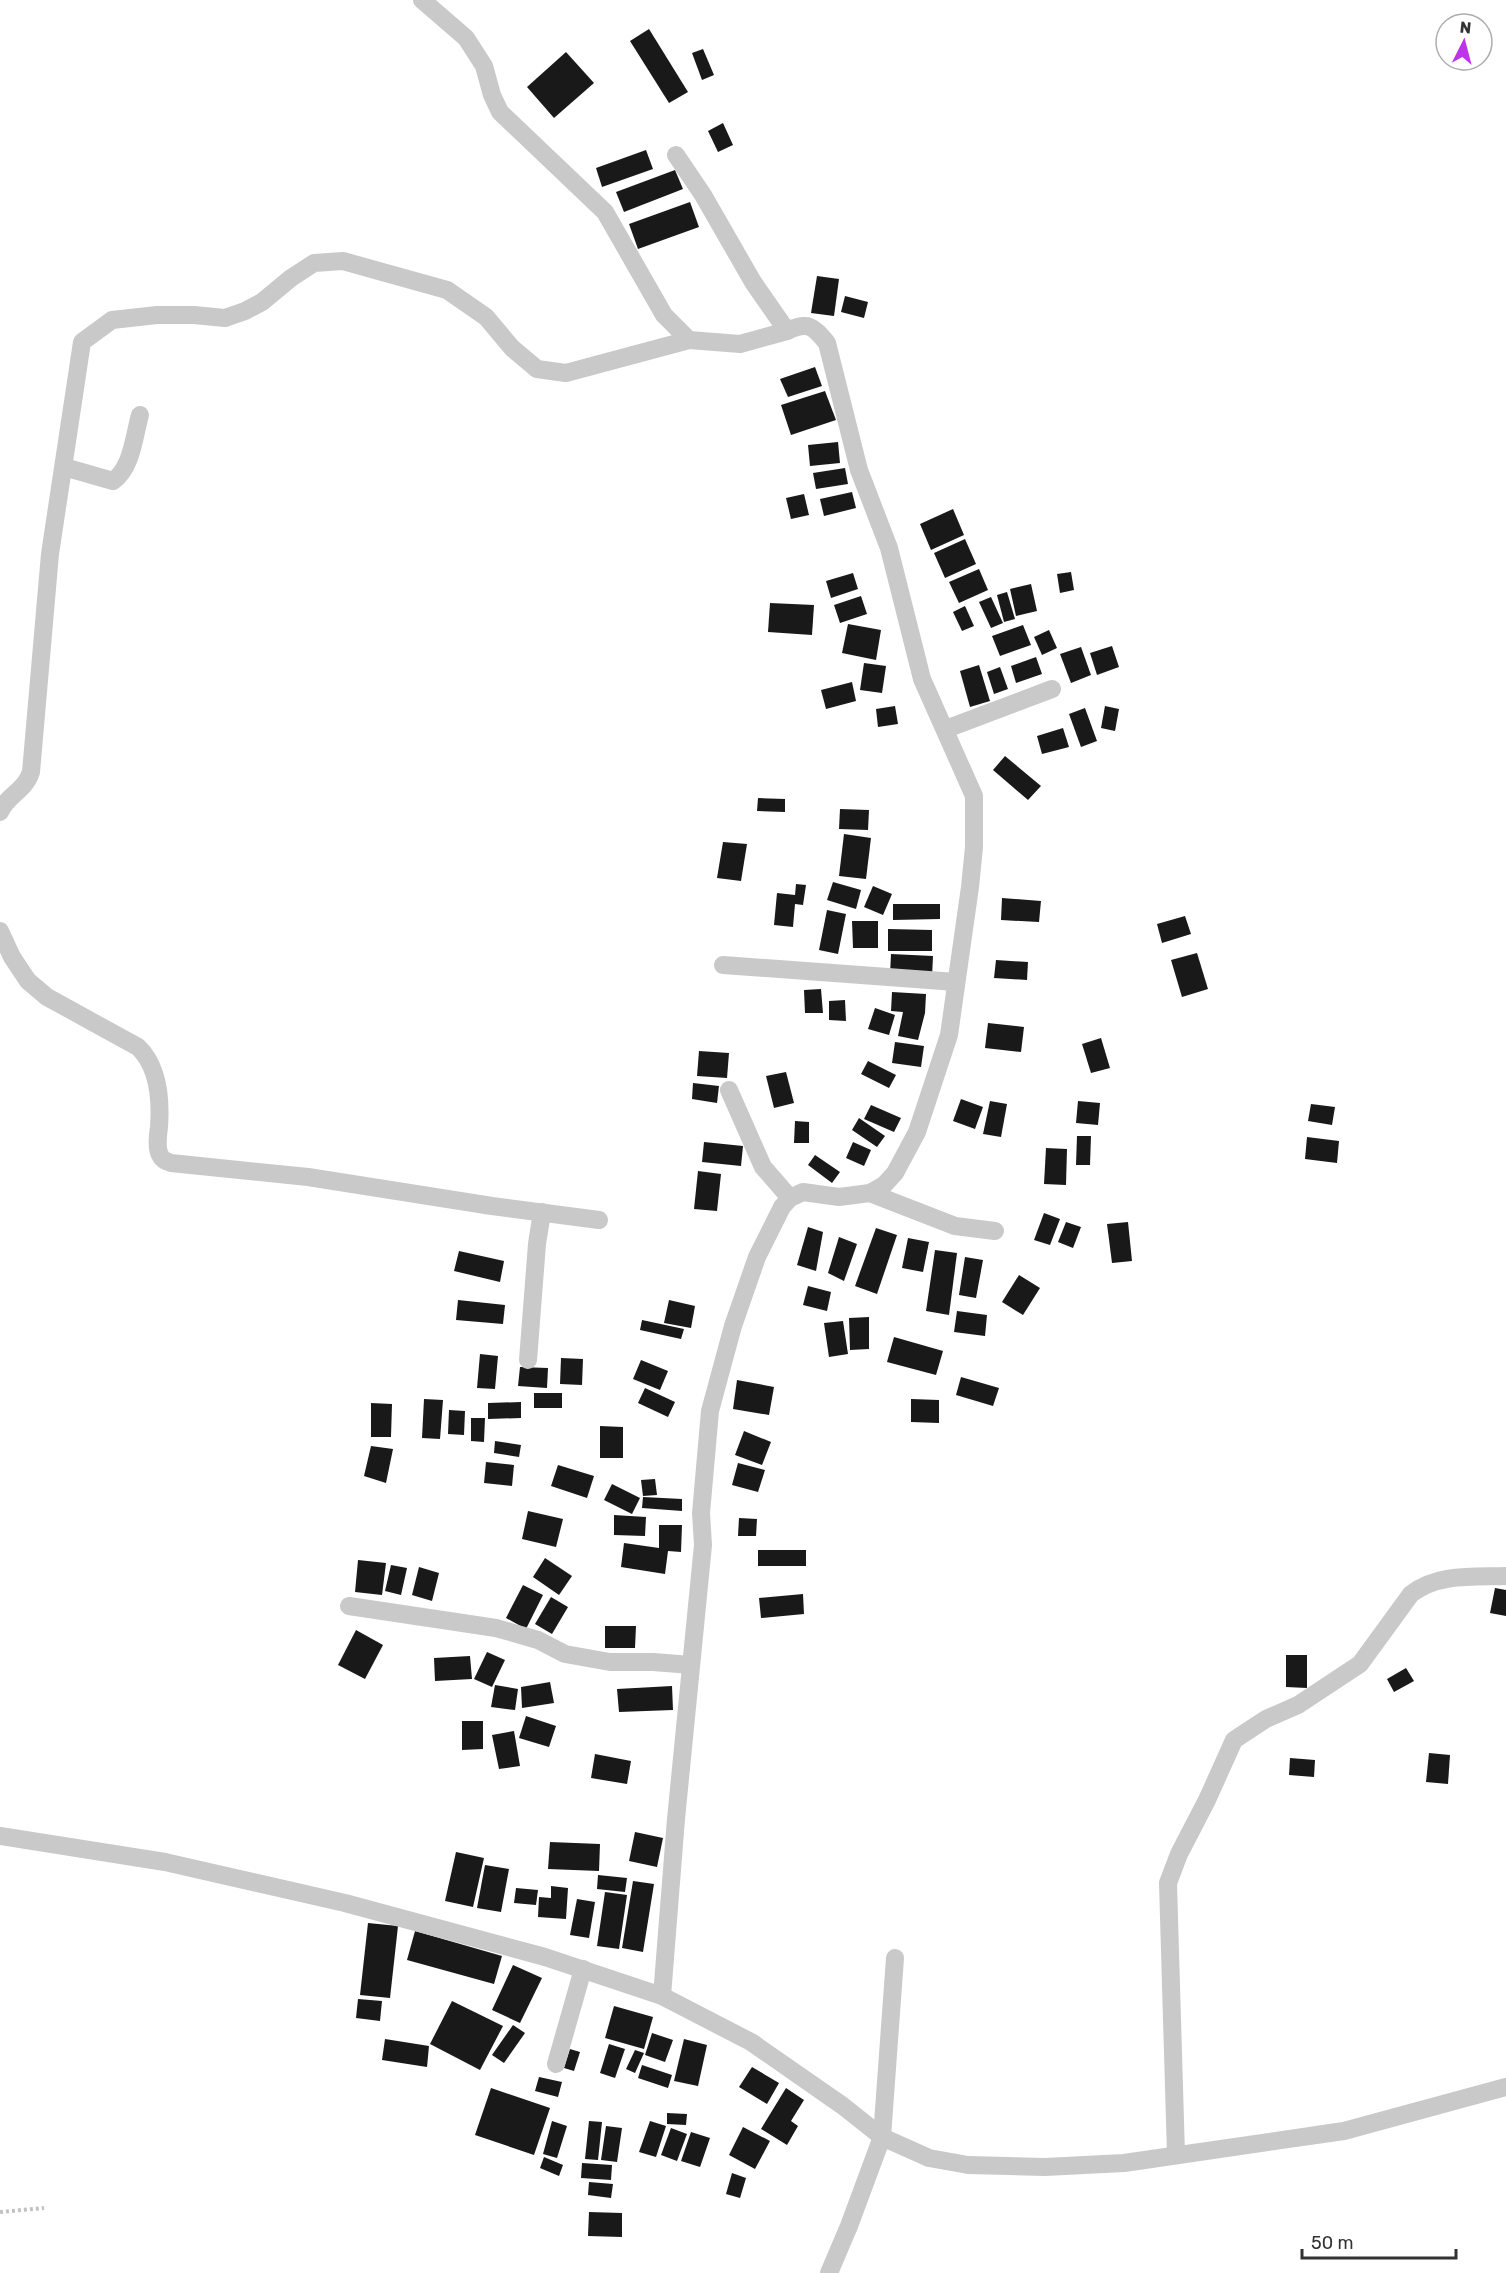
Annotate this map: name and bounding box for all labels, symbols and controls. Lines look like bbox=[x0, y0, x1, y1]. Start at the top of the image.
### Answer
north arrow bbox=[1434, 12, 1494, 72]
text: N bbox=[1459, 18, 1472, 38]
scale bar bbox=[1302, 2222, 1456, 2260]
text: 50 m bbox=[1311, 2232, 1354, 2254]

